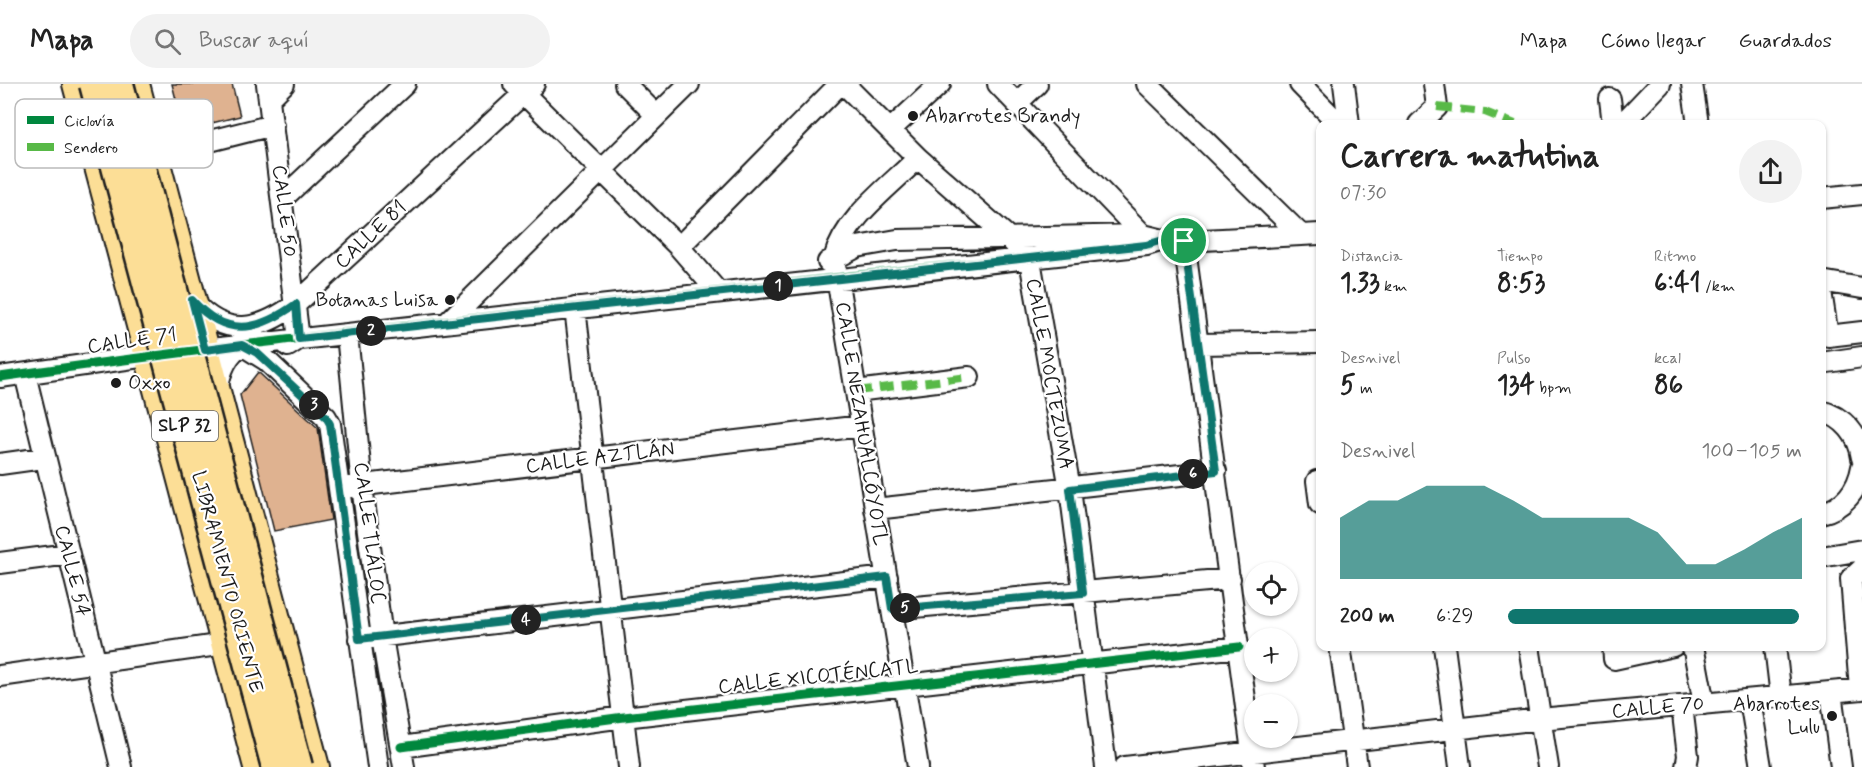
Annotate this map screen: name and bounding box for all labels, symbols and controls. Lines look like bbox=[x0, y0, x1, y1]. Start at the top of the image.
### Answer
search box bbox=[130, 14, 550, 68]
text: Mapa bbox=[30, 23, 94, 60]
icon: search bbox=[151, 25, 184, 58]
text: Buscar aquí bbox=[199, 27, 309, 55]
text: Mapa bbox=[1520, 27, 1568, 55]
text: Cómo llegar bbox=[1601, 27, 1706, 55]
text: Guardados bbox=[1739, 27, 1832, 55]
legend bbox=[15, 99, 213, 168]
place label: Abarrotes Brandy bbox=[925, 103, 1081, 130]
marker: Abarrotes Brandy bbox=[906, 109, 920, 123]
text: Ciclovía bbox=[64, 111, 115, 132]
text: Carrera matutina bbox=[1340, 135, 1600, 179]
text: Sendero bbox=[64, 138, 118, 159]
button: share bbox=[1739, 140, 1802, 203]
street label: CALLE 50 bbox=[265, 163, 303, 259]
text: 07:30 bbox=[1340, 180, 1387, 207]
street label: CALLE 81 bbox=[329, 195, 413, 275]
pin bbox=[1158, 215, 1209, 266]
icon: arrive bbox=[1167, 224, 1200, 257]
text: Distancia bbox=[1340, 246, 1402, 267]
text: Tiempo bbox=[1497, 246, 1543, 267]
text: Ritmo bbox=[1654, 246, 1696, 267]
text: 1.33 bbox=[1340, 267, 1380, 301]
text: 8:53 bbox=[1497, 267, 1545, 301]
text: 6:41 bbox=[1654, 267, 1701, 301]
pin: 1 bbox=[763, 271, 793, 301]
text: 1 bbox=[774, 275, 782, 296]
street label: CALLE MOCTEZUMA bbox=[1019, 276, 1079, 472]
text: km bbox=[1380, 276, 1407, 297]
text: /km bbox=[1701, 276, 1735, 297]
place label: Botanas Luisa bbox=[316, 287, 439, 314]
marker: Botanas Luisa bbox=[443, 293, 457, 307]
street label: CALLE NEZAHUALCÓYOTL bbox=[828, 300, 894, 548]
pin: 2 bbox=[356, 316, 386, 346]
text: 2 bbox=[367, 320, 375, 341]
street label: CALLE 71 bbox=[86, 321, 178, 361]
text: Desnivel bbox=[1340, 348, 1400, 369]
text: Pulso bbox=[1497, 348, 1531, 369]
text: kcal bbox=[1654, 348, 1681, 369]
text: 5 bbox=[1340, 369, 1356, 403]
text: 134 bbox=[1497, 369, 1535, 403]
text: 86 bbox=[1654, 369, 1683, 403]
place label: Oxxo bbox=[128, 370, 171, 397]
marker: Oxxo bbox=[109, 376, 123, 390]
text: m bbox=[1356, 378, 1373, 399]
text: bpm bbox=[1535, 378, 1571, 399]
pin: 3 bbox=[299, 390, 329, 420]
text: 3 bbox=[310, 394, 318, 415]
road number: SLP 32 bbox=[152, 411, 218, 441]
street label: CALLE AZTLÁN bbox=[524, 435, 676, 481]
text: Desnivel bbox=[1340, 438, 1415, 465]
text: 100–105 m bbox=[1701, 438, 1802, 465]
pin: 6 bbox=[1178, 459, 1208, 489]
street label: CALLE TLÁLOC bbox=[347, 461, 391, 606]
text: 6 bbox=[1189, 463, 1197, 484]
street label: LIBRAMIENTO ORIENTE bbox=[184, 468, 270, 696]
street label: CALLE 54 bbox=[48, 522, 96, 620]
map controls bbox=[1244, 562, 1298, 748]
button: locate bbox=[1244, 562, 1298, 616]
pin: 5 bbox=[890, 593, 920, 623]
text: 5 bbox=[900, 597, 910, 618]
text: 200 m bbox=[1340, 603, 1395, 630]
text: 6:29 bbox=[1436, 603, 1473, 630]
pin: 4 bbox=[511, 605, 541, 635]
text: 4 bbox=[521, 609, 531, 630]
button: + bbox=[1244, 628, 1298, 682]
street label: CALLE XICOTÉNCATL bbox=[717, 653, 920, 701]
street label: CALLE 70 bbox=[1611, 691, 1705, 725]
place label: Abarrotes Lulu bbox=[1733, 691, 1820, 741]
button: − bbox=[1244, 694, 1298, 748]
marker: Abarrotes Lulu bbox=[1825, 709, 1839, 723]

